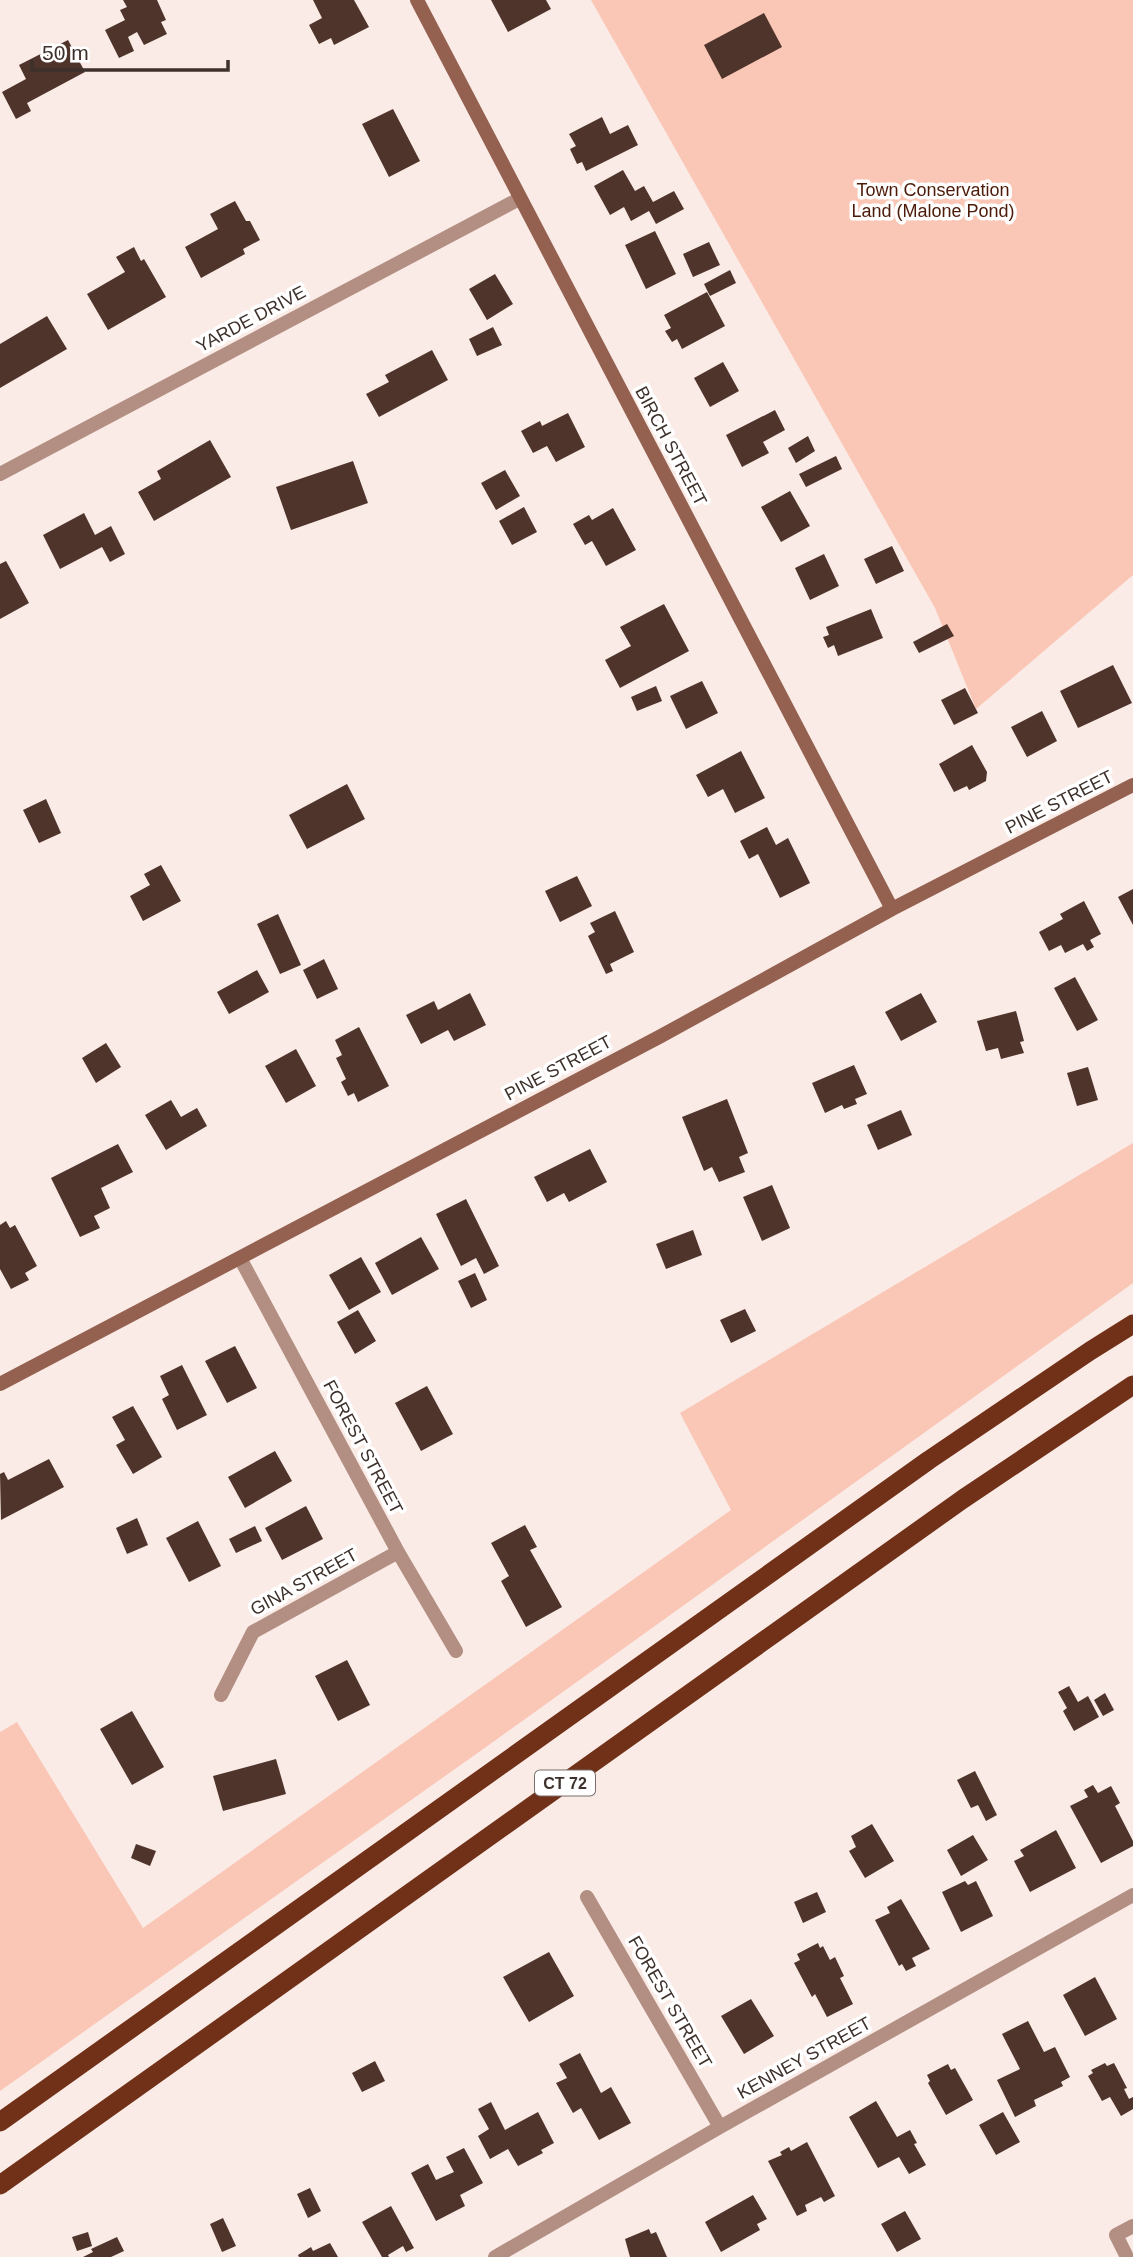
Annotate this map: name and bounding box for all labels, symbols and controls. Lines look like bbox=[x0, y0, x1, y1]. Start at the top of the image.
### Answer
scale bar bbox=[32, 28, 228, 72]
text: 50 m bbox=[42, 41, 89, 64]
park label: Town Conservation Land (Malone Pond) bbox=[851, 180, 1015, 221]
street label: YARDE DRIVE bbox=[193, 282, 309, 356]
street label: BIRCH STREET bbox=[631, 383, 711, 509]
street label: PINE STREET bbox=[1002, 766, 1116, 838]
street label: PINE STREET bbox=[501, 1031, 615, 1105]
street label: FOREST STREET bbox=[319, 1377, 407, 1517]
street label: GINA STREET bbox=[247, 1544, 361, 1620]
road number: CT 72 bbox=[535, 1770, 595, 1796]
street label: FOREST STREET bbox=[624, 1933, 716, 2071]
street label: KENNEY STREET bbox=[734, 2013, 874, 2103]

